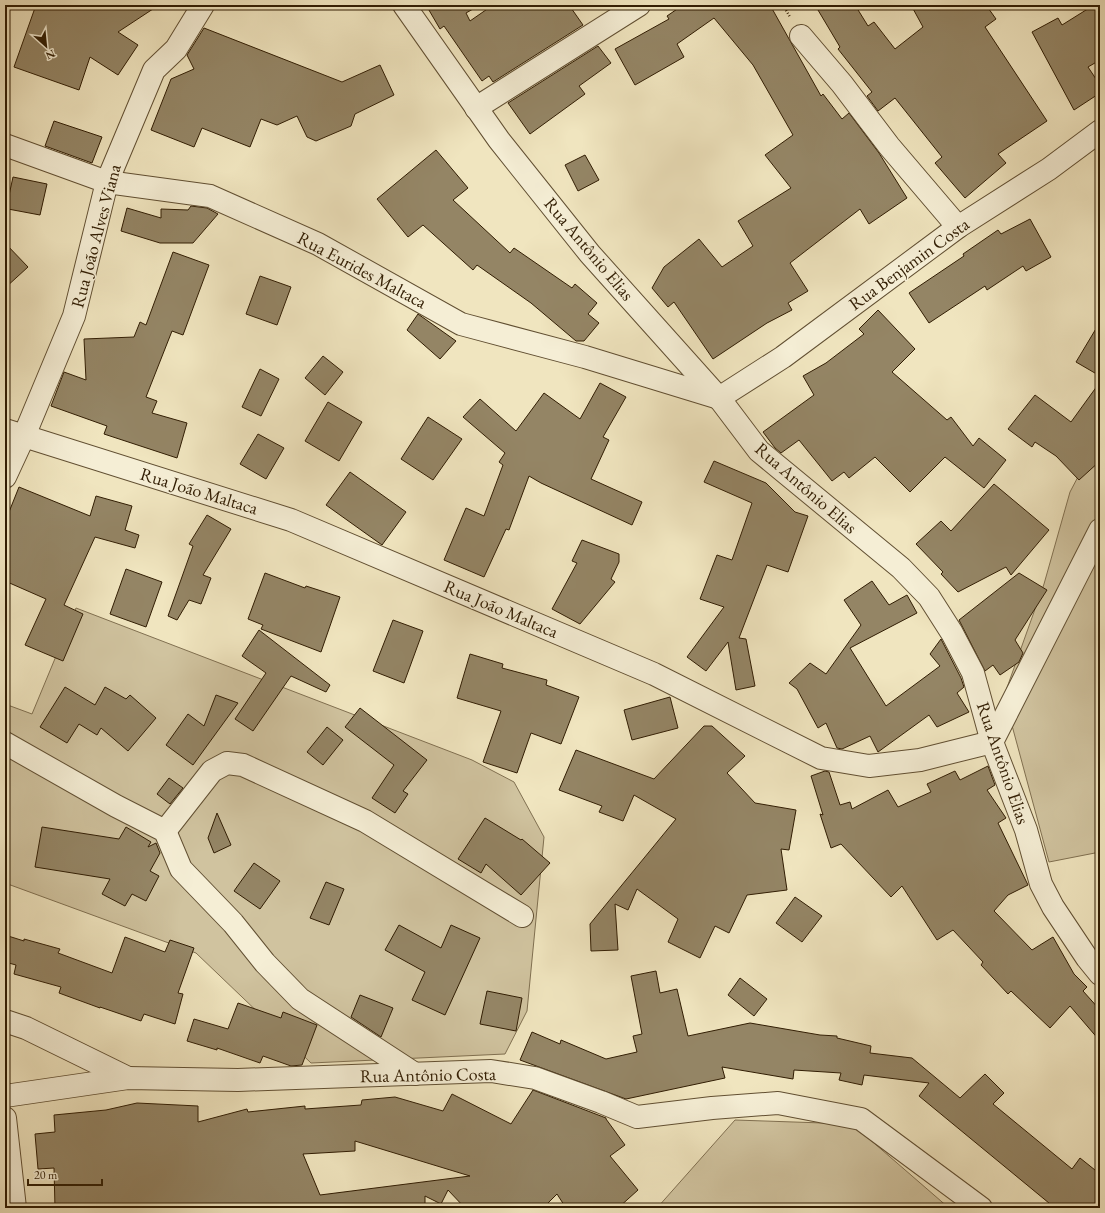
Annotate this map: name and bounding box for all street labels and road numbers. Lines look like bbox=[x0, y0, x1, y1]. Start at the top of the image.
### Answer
street label: Rua João Alves Viana bbox=[65, 161, 126, 310]
street label: Rua Antônio Elias bbox=[539, 192, 639, 305]
street label: Rua Benjamin Costa bbox=[844, 212, 974, 315]
street label: Rua Eurides Maltaca bbox=[294, 226, 432, 314]
street label: Rua Antônio Elias bbox=[751, 437, 862, 538]
street label: Rua João Maltaca bbox=[137, 462, 262, 520]
street label: Rua João Maltaca bbox=[441, 574, 563, 643]
street label: Rua Antônio Elias bbox=[972, 699, 1035, 827]
street label: Rua Antônio Costa bbox=[360, 1062, 497, 1087]

